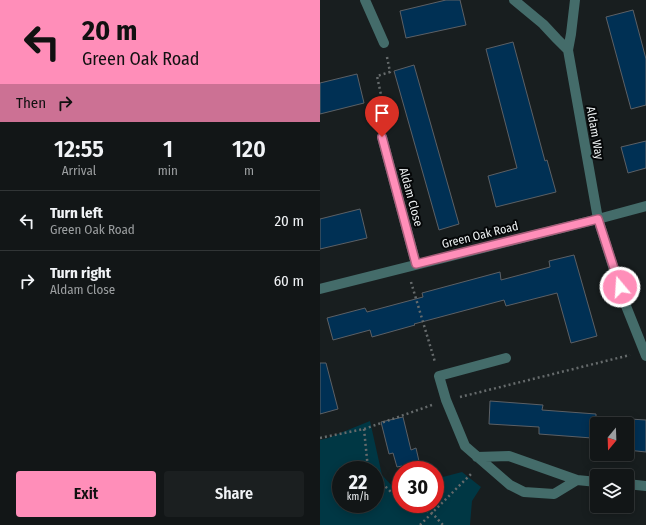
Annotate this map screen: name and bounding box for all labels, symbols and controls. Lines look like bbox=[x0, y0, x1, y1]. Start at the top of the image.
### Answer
text: 20 m bbox=[82, 14, 137, 47]
icon: left bbox=[16, 16, 68, 68]
text: Green Oak Road bbox=[82, 48, 199, 70]
icon: right bbox=[54, 92, 76, 114]
text: Then bbox=[16, 94, 46, 112]
pin bbox=[365, 96, 399, 137]
icon: arrive bbox=[371, 102, 393, 124]
street label: Aldam Way bbox=[583, 105, 607, 161]
text: 12:55 bbox=[54, 135, 104, 163]
text: 1 bbox=[163, 135, 173, 163]
text: 120 bbox=[232, 135, 266, 163]
text: Arrival bbox=[62, 163, 96, 178]
text: min bbox=[158, 163, 178, 178]
text: m bbox=[244, 163, 254, 178]
street label: Aldam Close bbox=[396, 166, 426, 228]
text: Turn left bbox=[50, 204, 103, 222]
icon: left bbox=[16, 210, 38, 232]
text: 20 m bbox=[275, 212, 304, 230]
street label: Green Oak Road bbox=[440, 219, 520, 251]
text: Green Oak Road bbox=[50, 222, 135, 237]
text: Turn right bbox=[50, 264, 111, 282]
position arrow bbox=[599, 266, 641, 308]
icon: right bbox=[16, 270, 38, 292]
text: 60 m bbox=[274, 272, 304, 290]
text: Aldam Close bbox=[50, 282, 115, 297]
north arrow bbox=[590, 417, 634, 461]
map controls bbox=[590, 417, 634, 513]
speed limit sign: 30 bbox=[392, 461, 444, 513]
button: layers bbox=[590, 469, 634, 513]
text: 22 bbox=[349, 470, 367, 494]
button: Exit bbox=[16, 471, 156, 517]
button: Share bbox=[164, 471, 304, 517]
text: km/h bbox=[347, 491, 369, 503]

